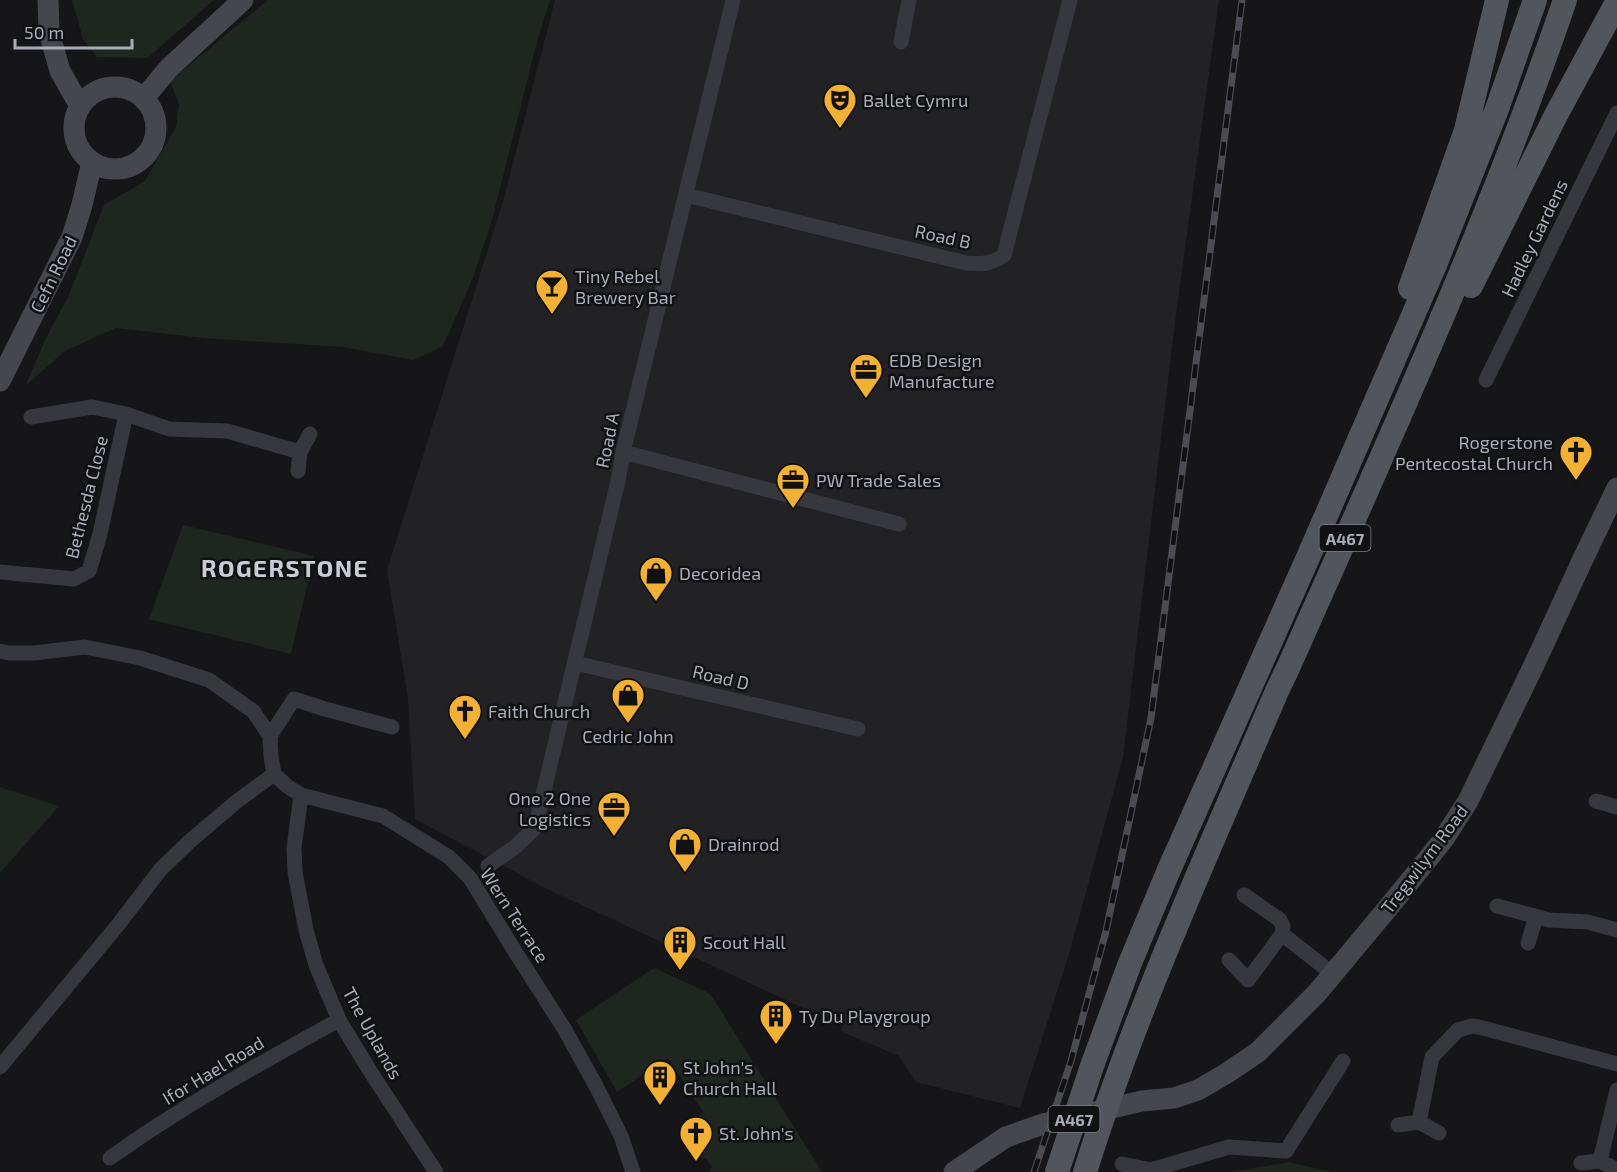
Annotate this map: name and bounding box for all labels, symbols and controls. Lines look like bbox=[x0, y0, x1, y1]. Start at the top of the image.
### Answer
scale bar bbox=[15, 12, 132, 50]
text: 50 m bbox=[24, 21, 64, 43]
theatre icon: Ballet Cymru bbox=[822, 82, 858, 129]
place label: Ballet Cymru bbox=[863, 89, 968, 111]
street label: Hadley Gardens bbox=[1496, 176, 1572, 300]
street label: Road B bbox=[913, 219, 973, 253]
street label: Cefn Road bbox=[25, 232, 81, 316]
place label: Tiny Rebel Brewery Bar bbox=[575, 265, 676, 308]
bar icon: Tiny Rebel Brewery Bar bbox=[534, 268, 570, 315]
place label: EDB Design Manufacture bbox=[889, 349, 995, 392]
office icon: EDB Design Manufacture bbox=[848, 352, 884, 399]
street label: Road A bbox=[590, 409, 624, 470]
place label: Rogerstone Pentecostal Church bbox=[1395, 431, 1553, 474]
street label: Bethesda Close bbox=[60, 433, 112, 561]
church icon: Rogerstone Pentecostal Church bbox=[1558, 434, 1594, 481]
office icon: PW Trade Sales bbox=[775, 462, 811, 509]
place label: PW Trade Sales bbox=[816, 469, 941, 491]
road number: A467 bbox=[1320, 525, 1370, 551]
district label: ROGERSTONE bbox=[201, 553, 369, 582]
shop icon: Decoridea bbox=[638, 555, 674, 602]
place label: Decoridea bbox=[679, 562, 761, 584]
street label: Road D bbox=[691, 660, 751, 694]
shop icon: Cedric John bbox=[610, 677, 646, 724]
church icon: Faith Church bbox=[447, 693, 483, 740]
place label: Faith Church bbox=[488, 700, 590, 722]
place label: Cedric John bbox=[582, 725, 674, 747]
place label: One 2 One Logistics bbox=[509, 787, 591, 830]
office icon: One 2 One Logistics bbox=[596, 790, 632, 837]
street label: Tregwilym Road bbox=[1376, 800, 1472, 918]
shop icon: Drainrod bbox=[667, 826, 703, 873]
place label: Drainrod bbox=[708, 833, 780, 855]
street label: Wern Terrace bbox=[476, 864, 554, 966]
building icon: Scout Hall bbox=[662, 924, 698, 971]
place label: Scout Hall bbox=[703, 931, 786, 953]
street label: The Uplands bbox=[339, 983, 407, 1083]
building icon: Ty Du Playgroup bbox=[758, 998, 794, 1045]
place label: Ty Du Playgroup bbox=[799, 1005, 931, 1027]
street label: Ifor Hael Road bbox=[158, 1031, 268, 1109]
place label: St John's Church Hall bbox=[683, 1056, 777, 1099]
building icon: St John's Church Hall bbox=[642, 1059, 678, 1106]
road number: A467 bbox=[1048, 1106, 1100, 1132]
church icon: St. John's bbox=[678, 1115, 714, 1162]
place label: St. John's bbox=[719, 1122, 794, 1144]

